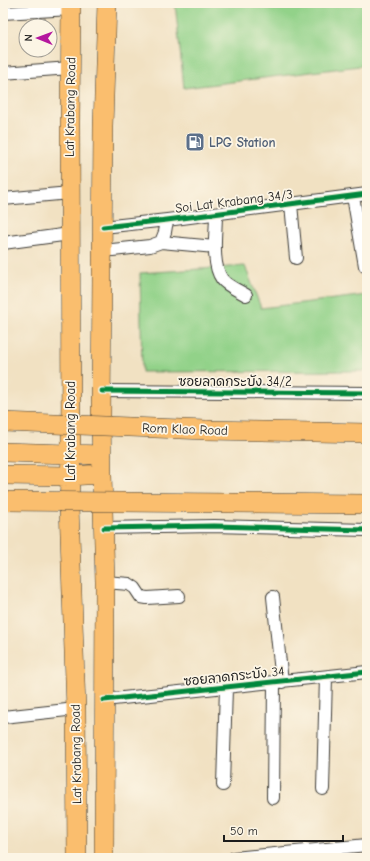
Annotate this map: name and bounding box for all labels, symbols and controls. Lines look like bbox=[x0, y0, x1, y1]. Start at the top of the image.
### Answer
north arrow bbox=[18, 18, 58, 58]
text: N bbox=[22, 34, 35, 42]
street label: Lat Krabang Road bbox=[62, 57, 78, 157]
fuel station icon: LPG Station bbox=[184, 131, 206, 153]
place label: LPG Station bbox=[209, 135, 276, 150]
street label: Soi Lat Krabang 34/3 bbox=[174, 186, 294, 216]
street label: ซอยลาดกระบัง 34/2 bbox=[178, 374, 292, 389]
street label: Lat Krabang Road bbox=[63, 381, 78, 481]
street label: Rom Klao Road bbox=[142, 420, 228, 438]
street label: ซอยลาดกระบัง 34 bbox=[183, 663, 285, 689]
street label: Lat Krabang Road bbox=[68, 704, 84, 804]
scale bar bbox=[224, 817, 343, 843]
text: 50 m bbox=[230, 824, 258, 838]

